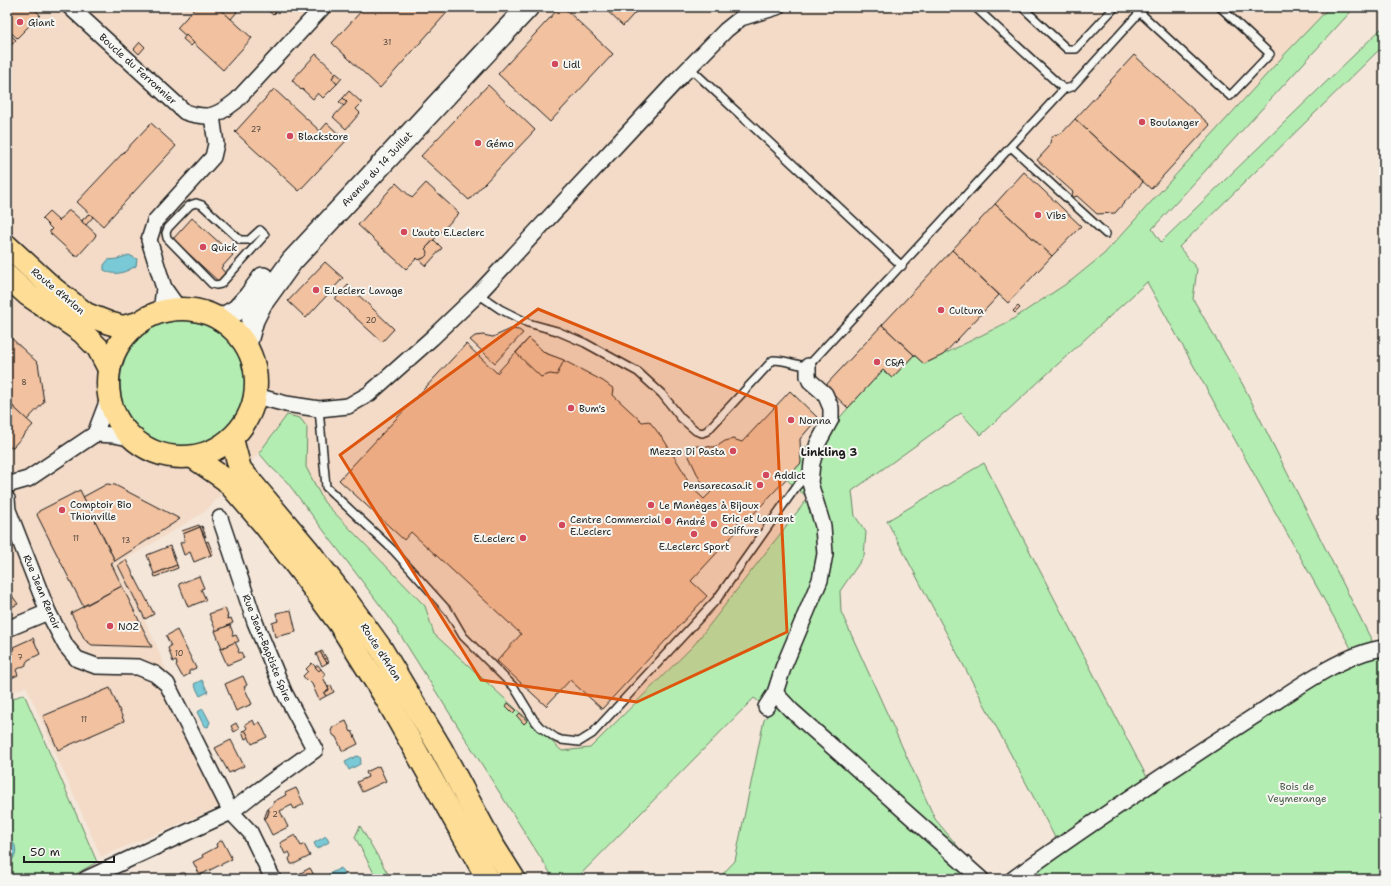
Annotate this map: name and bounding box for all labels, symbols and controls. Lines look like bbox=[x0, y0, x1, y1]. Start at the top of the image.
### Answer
place label: Giant bbox=[28, 16, 55, 29]
marker: Giant bbox=[15, 17, 25, 27]
street label: Boucle du Ferronnier bbox=[96, 31, 180, 107]
house number: 31 bbox=[383, 37, 391, 48]
place label: Lidl bbox=[563, 58, 580, 71]
marker: Lidl bbox=[550, 59, 560, 69]
place label: Boulanger bbox=[1150, 116, 1200, 129]
marker: Boulanger bbox=[1137, 117, 1147, 127]
house number: 27 bbox=[251, 124, 262, 135]
street label: Avenue du 14 Juillet bbox=[339, 129, 415, 209]
place label: Blackstore bbox=[298, 130, 349, 143]
marker: Blackstore bbox=[285, 131, 295, 141]
place label: Gémo bbox=[486, 137, 514, 150]
marker: Gémo bbox=[473, 138, 483, 148]
place label: Vibs bbox=[1046, 209, 1066, 222]
marker: Vibs bbox=[1033, 210, 1043, 220]
place label: L'auto E.Leclerc bbox=[412, 226, 485, 239]
marker: L'auto E.Leclerc bbox=[399, 227, 409, 237]
place label: Quick bbox=[211, 241, 237, 254]
marker: Quick bbox=[198, 242, 208, 252]
street label: Route d'Arlon bbox=[29, 265, 87, 317]
place label: E.Leclerc Lavage bbox=[324, 284, 403, 297]
marker: E.Leclerc Lavage bbox=[311, 285, 321, 295]
place label: Cultura bbox=[949, 304, 985, 317]
marker: Cultura bbox=[936, 305, 946, 315]
house number: 20 bbox=[366, 315, 376, 326]
place label: C&A bbox=[885, 356, 905, 369]
marker: C&A bbox=[872, 357, 882, 367]
house number: 8 bbox=[21, 377, 27, 388]
place label: Bum's bbox=[579, 402, 606, 415]
marker: Bum's bbox=[566, 403, 576, 413]
place label: Nonna bbox=[799, 414, 832, 427]
marker: Nonna bbox=[786, 415, 796, 425]
place label: Mezzo Di Pasta bbox=[650, 445, 726, 458]
district label: Linkling 3 bbox=[801, 445, 857, 460]
marker: Mezzo Di Pasta bbox=[728, 446, 738, 456]
place label: Addict bbox=[774, 469, 806, 482]
marker: Addict bbox=[761, 470, 771, 480]
place label: Pensarecasa.it bbox=[683, 479, 752, 492]
marker: Pensarecasa.it bbox=[755, 480, 765, 490]
place label: Comptoir Bio Thionville bbox=[70, 498, 132, 523]
place label: Le Manèges à Bijoux bbox=[659, 499, 759, 512]
marker: Le Manèges à Bijoux bbox=[646, 500, 656, 510]
marker: Comptoir Bio Thionville bbox=[57, 505, 67, 515]
place label: Eric et Laurent Coiffure bbox=[722, 512, 794, 537]
place label: Centre Commercial E.Leclerc bbox=[570, 513, 660, 538]
place label: André bbox=[676, 515, 706, 528]
marker: André bbox=[663, 516, 673, 526]
marker: Eric et Laurent Coiffure bbox=[709, 519, 719, 529]
marker: Centre Commercial E.Leclerc bbox=[557, 520, 567, 530]
marker: E.Leclerc Sport bbox=[689, 529, 699, 539]
place label: E.Leclerc bbox=[474, 532, 515, 545]
house number: 11 bbox=[73, 533, 79, 544]
marker: E.Leclerc bbox=[518, 533, 528, 543]
house number: 13 bbox=[122, 535, 130, 546]
place label: E.Leclerc Sport bbox=[659, 540, 729, 553]
street label: Rue Jean Renoir bbox=[20, 553, 64, 632]
street label: Rue Jean-Baptiste Spire bbox=[239, 592, 295, 704]
place label: NOZ bbox=[118, 620, 139, 633]
marker: NOZ bbox=[105, 621, 115, 631]
street label: Route d'Arlon bbox=[358, 621, 404, 683]
house number: 10 bbox=[175, 648, 183, 659]
house number: 7 bbox=[17, 652, 23, 663]
house number: 11 bbox=[81, 714, 87, 725]
park label: Bois de Veymerange bbox=[1267, 780, 1327, 805]
house number: 2 bbox=[272, 809, 278, 820]
scale bar bbox=[24, 838, 114, 864]
text: 50 m bbox=[30, 844, 60, 860]

